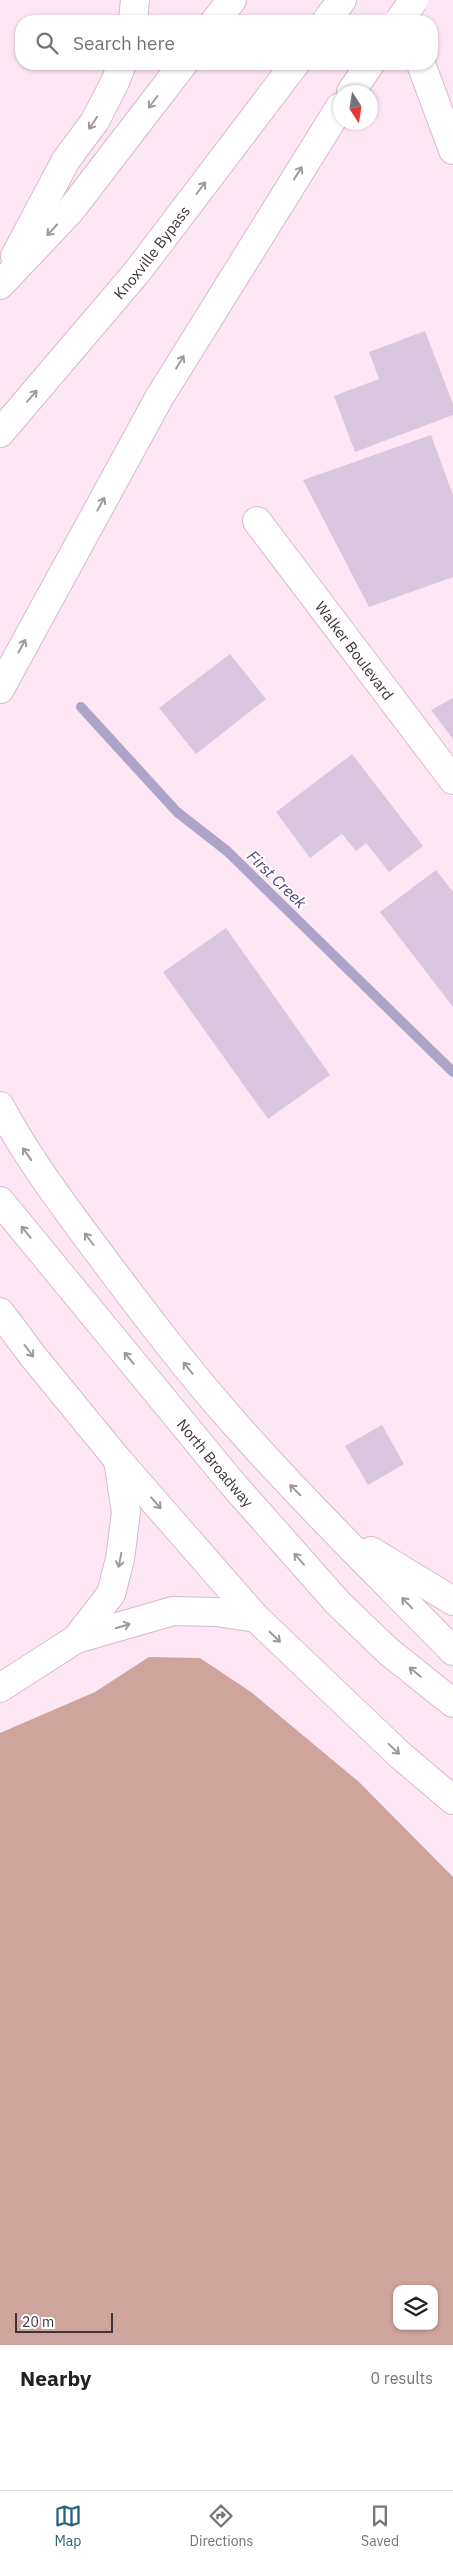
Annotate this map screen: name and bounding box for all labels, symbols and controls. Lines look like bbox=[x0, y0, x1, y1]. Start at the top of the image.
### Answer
search box bbox=[15, 15, 438, 70]
icon: search bbox=[33, 29, 61, 57]
text: Search here bbox=[73, 31, 175, 55]
north arrow bbox=[333, 85, 378, 130]
one-way arrow bbox=[148, 95, 159, 108]
one-way arrow bbox=[88, 116, 98, 130]
one-way arrow bbox=[292, 166, 303, 180]
one-way arrow bbox=[195, 182, 206, 195]
street label: Knoxville Bypass bbox=[109, 202, 194, 303]
one-way arrow bbox=[46, 223, 58, 236]
one-way arrow bbox=[176, 356, 186, 370]
one-way arrow bbox=[26, 389, 37, 402]
one-way arrow bbox=[96, 497, 106, 511]
street label: Walker Boulevard bbox=[311, 597, 398, 703]
one-way arrow bbox=[18, 639, 27, 654]
water label: First Creek bbox=[243, 846, 311, 913]
one-way arrow bbox=[22, 1147, 32, 1161]
one-way arrow bbox=[20, 1226, 32, 1239]
one-way arrow bbox=[83, 1233, 94, 1246]
one-way arrow bbox=[24, 1344, 34, 1358]
one-way arrow bbox=[124, 1352, 135, 1365]
one-way arrow bbox=[183, 1361, 194, 1374]
street label: North Broadway bbox=[173, 1415, 258, 1511]
one-way arrow bbox=[289, 1484, 302, 1496]
one-way arrow bbox=[150, 1496, 161, 1509]
one-way arrow bbox=[114, 1551, 124, 1567]
one-way arrow bbox=[293, 1553, 305, 1566]
one-way arrow bbox=[401, 1597, 413, 1610]
one-way arrow bbox=[114, 1620, 130, 1630]
one-way arrow bbox=[269, 1631, 282, 1643]
one-way arrow bbox=[409, 1667, 422, 1678]
one-way arrow bbox=[387, 1743, 400, 1755]
map controls bbox=[393, 2285, 438, 2330]
button: layers bbox=[393, 2285, 438, 2330]
scale bar bbox=[15, 2310, 112, 2333]
text: 20 m bbox=[22, 2313, 54, 2331]
text: Nearby bbox=[20, 2364, 91, 2392]
text: 0 results bbox=[370, 2368, 433, 2388]
tab: Map bbox=[54, 2502, 82, 2550]
tab: Directions bbox=[190, 2502, 253, 2550]
tab: Saved bbox=[361, 2502, 399, 2550]

